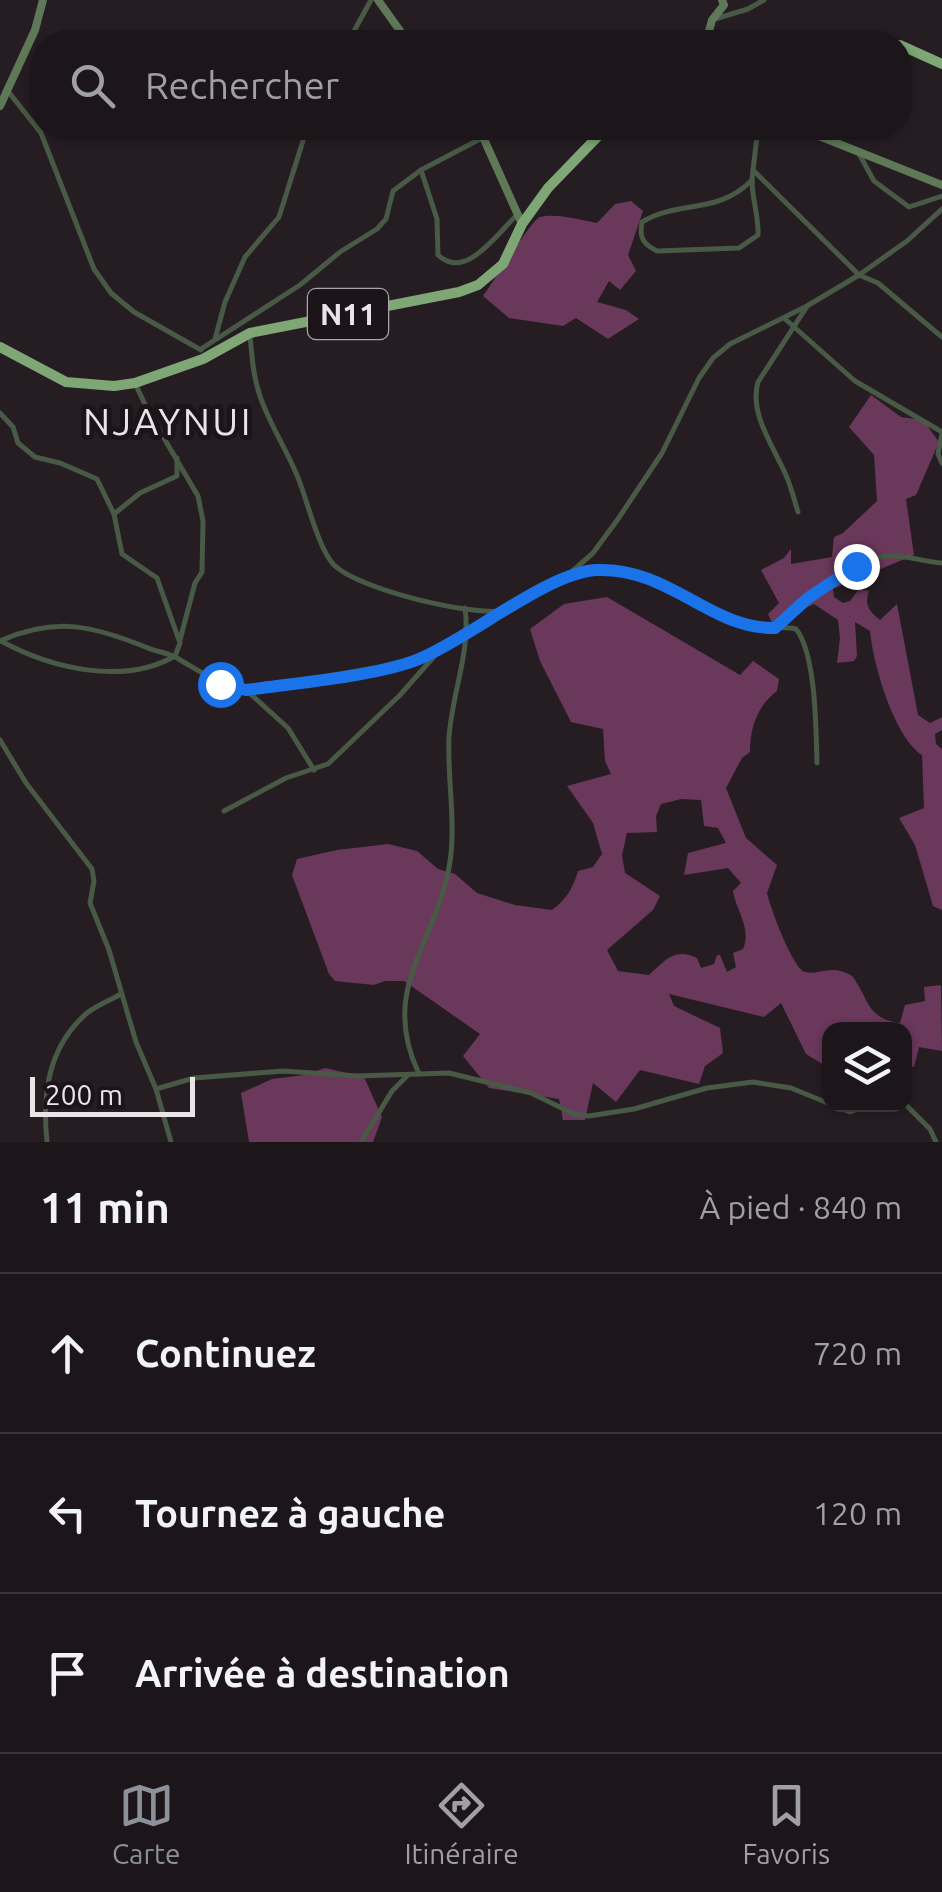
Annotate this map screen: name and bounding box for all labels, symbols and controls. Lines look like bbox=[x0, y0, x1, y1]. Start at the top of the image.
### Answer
search box bbox=[30, 30, 912, 140]
icon: search bbox=[65, 58, 120, 113]
text: Rechercher bbox=[145, 64, 339, 106]
road number: N11 bbox=[308, 289, 388, 339]
district label: NJAYNUI bbox=[83, 400, 253, 442]
route end bbox=[834, 544, 880, 590]
route start bbox=[198, 662, 244, 708]
map controls bbox=[822, 1022, 912, 1112]
button: layers bbox=[822, 1022, 912, 1112]
scale bar bbox=[30, 1072, 195, 1116]
text: 200 m bbox=[45, 1079, 123, 1110]
text: 11 min bbox=[40, 1184, 170, 1231]
text: À pied · 840 m bbox=[699, 1189, 902, 1225]
icon: ahead bbox=[40, 1326, 95, 1381]
text: Continuez bbox=[135, 1332, 316, 1374]
text: 720 m bbox=[813, 1335, 902, 1371]
icon: left bbox=[40, 1486, 95, 1541]
text: Tournez à gauche bbox=[135, 1492, 445, 1534]
text: 120 m bbox=[813, 1495, 902, 1531]
icon: arrive bbox=[40, 1646, 95, 1701]
text: Arrivée à destination bbox=[135, 1652, 510, 1694]
tab: Carte bbox=[112, 1778, 181, 1869]
tab: Itinéraire bbox=[404, 1778, 519, 1869]
tab: Favoris bbox=[742, 1778, 830, 1869]

